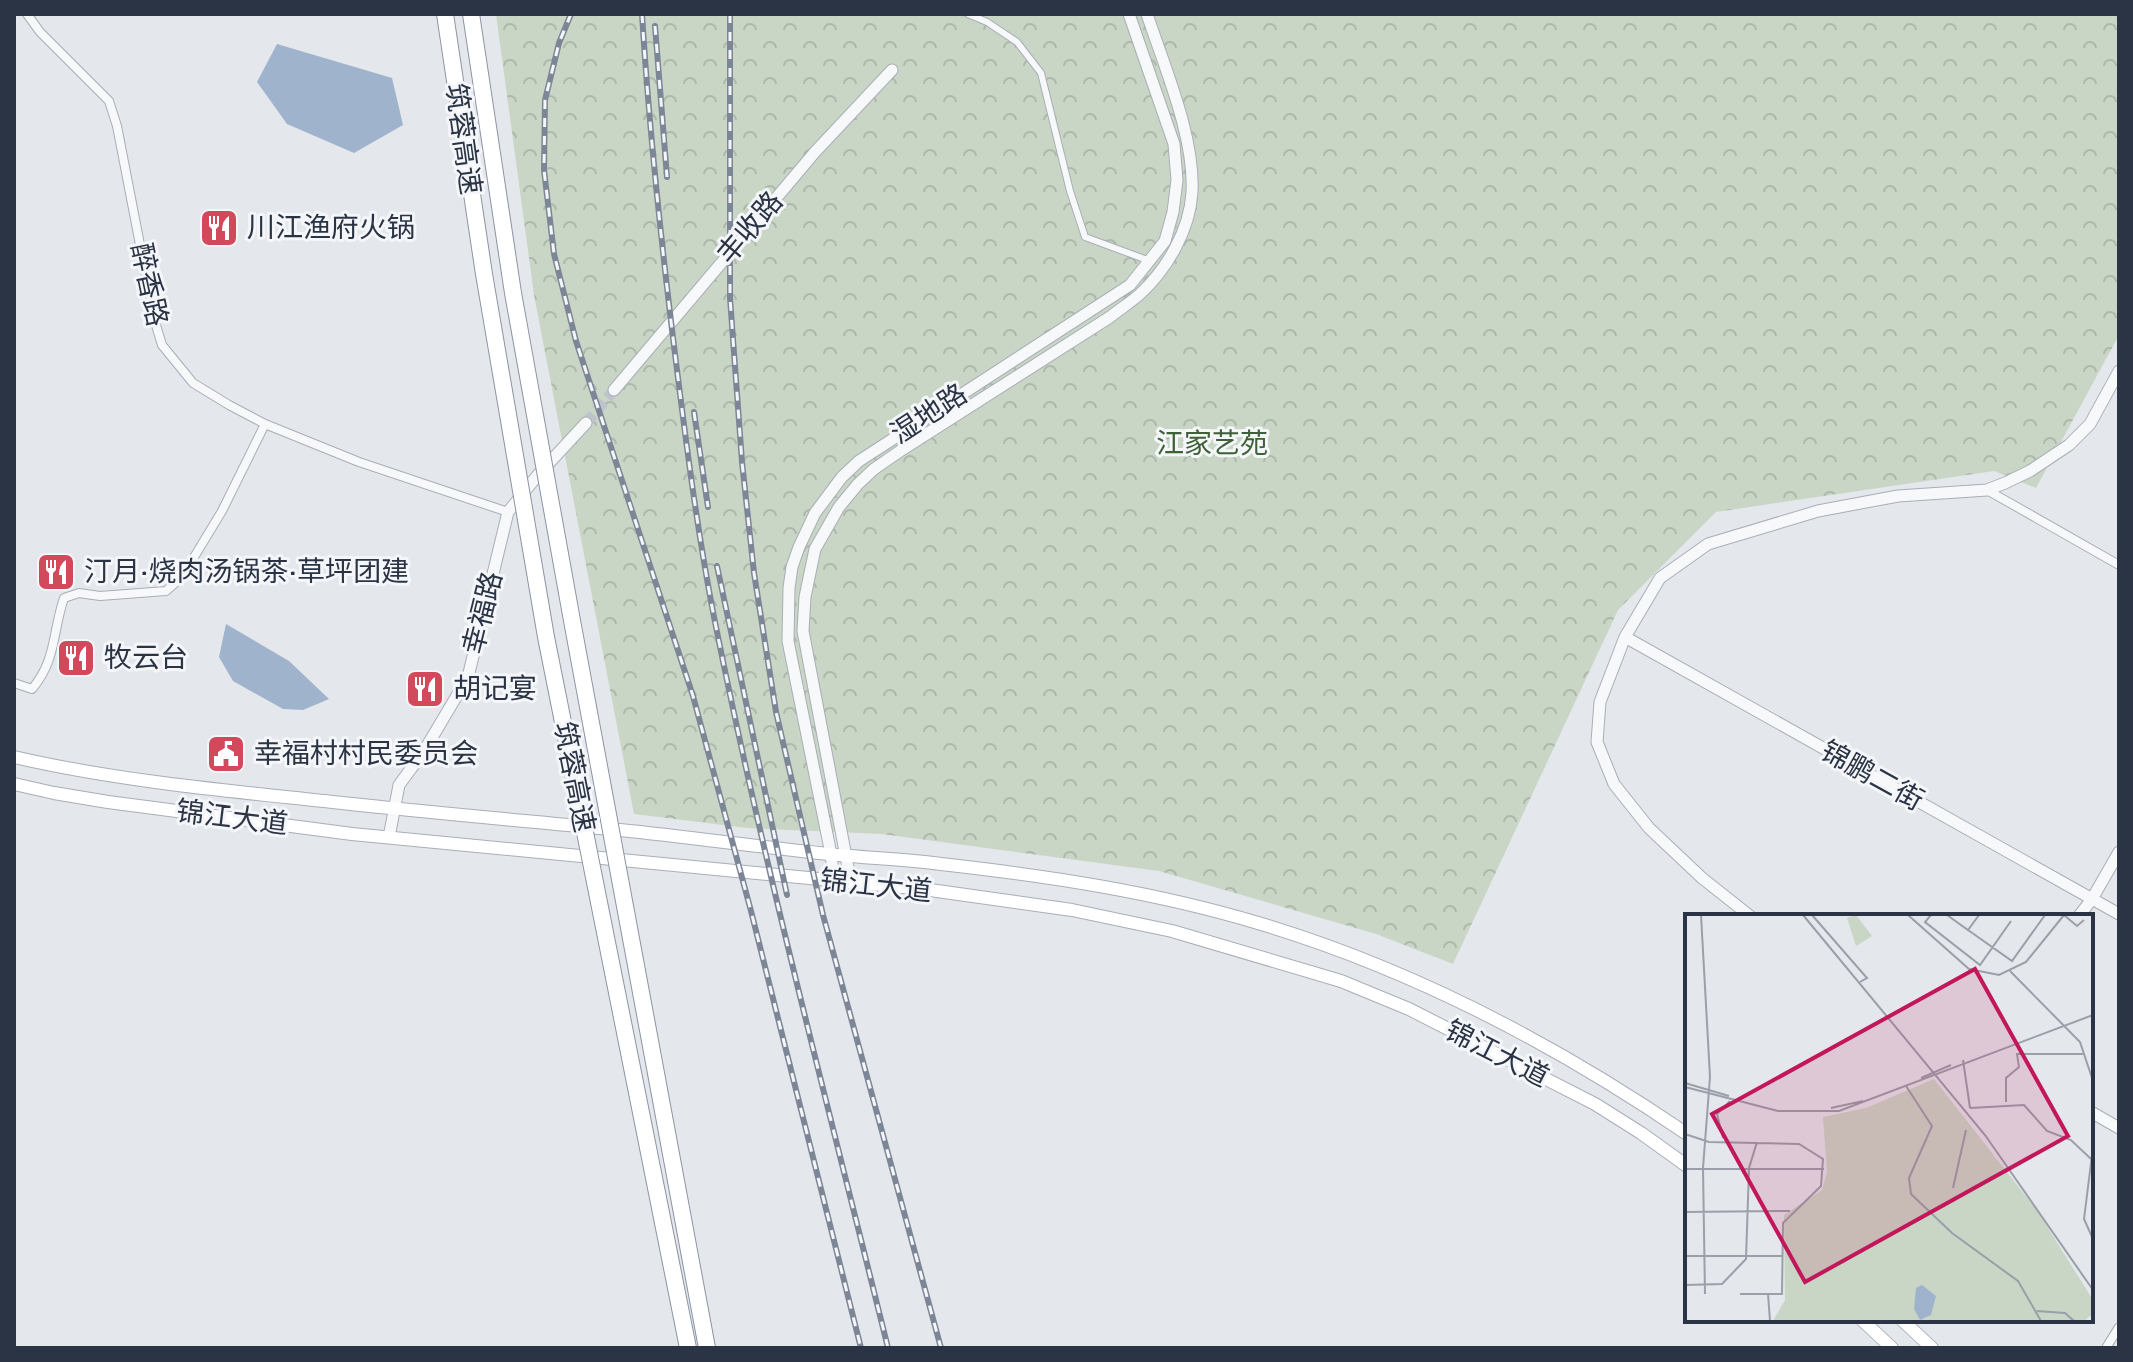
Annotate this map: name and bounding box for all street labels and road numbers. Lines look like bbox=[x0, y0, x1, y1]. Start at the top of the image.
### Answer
street label: 筑蓉高速 bbox=[438, 81, 488, 197]
street label: 丰收路 bbox=[710, 185, 790, 271]
street label: 醉香路 bbox=[124, 240, 174, 330]
street label: 湿地路 bbox=[885, 377, 973, 451]
street label: 幸福路 bbox=[456, 568, 510, 658]
street label: 筑蓉高速 bbox=[547, 719, 601, 835]
street label: 锦鹏二街 bbox=[1815, 734, 1929, 818]
street label: 锦江大道 bbox=[174, 794, 290, 842]
street label: 锦江大道 bbox=[819, 863, 933, 909]
street label: 锦江大道 bbox=[1439, 1013, 1555, 1095]

